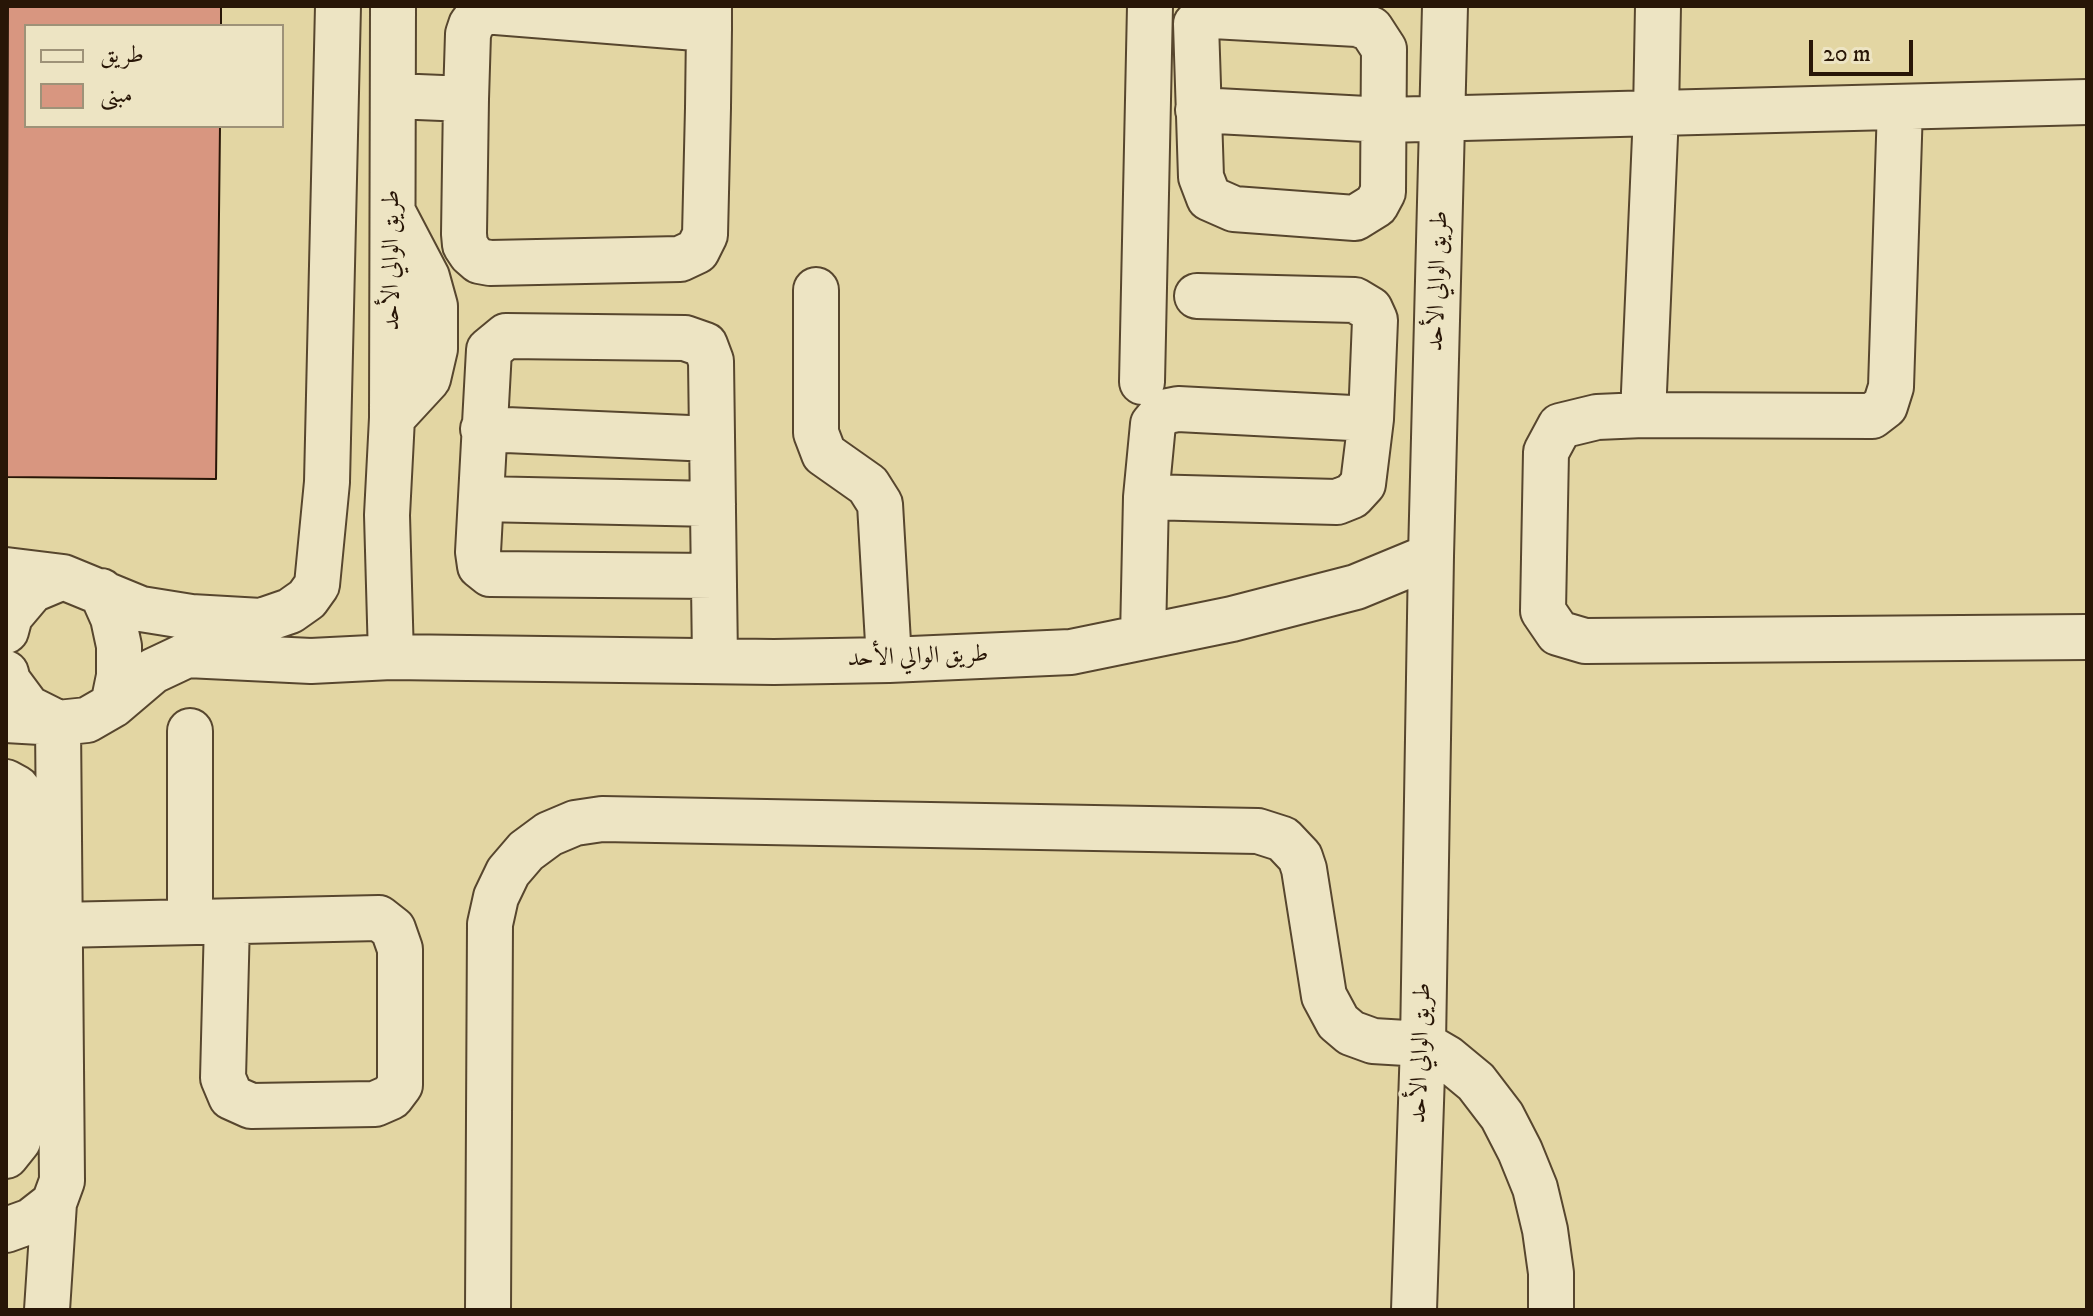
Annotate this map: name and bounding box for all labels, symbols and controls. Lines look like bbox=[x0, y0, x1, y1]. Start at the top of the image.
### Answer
legend bbox=[24, 24, 284, 128]
scale bar bbox=[1813, 24, 1917, 74]
text: 20 m bbox=[1823, 39, 1871, 69]
text: طريق bbox=[100, 40, 144, 70]
text: مبنى bbox=[100, 80, 133, 110]
street label: طريق الوالي الأحد bbox=[379, 190, 407, 330]
street label: طريق الوالي الأحد bbox=[1422, 210, 1456, 352]
street label: طريق الوالي الأحد bbox=[847, 641, 989, 675]
street label: طريق الوالي الأحد bbox=[1405, 982, 1439, 1124]

